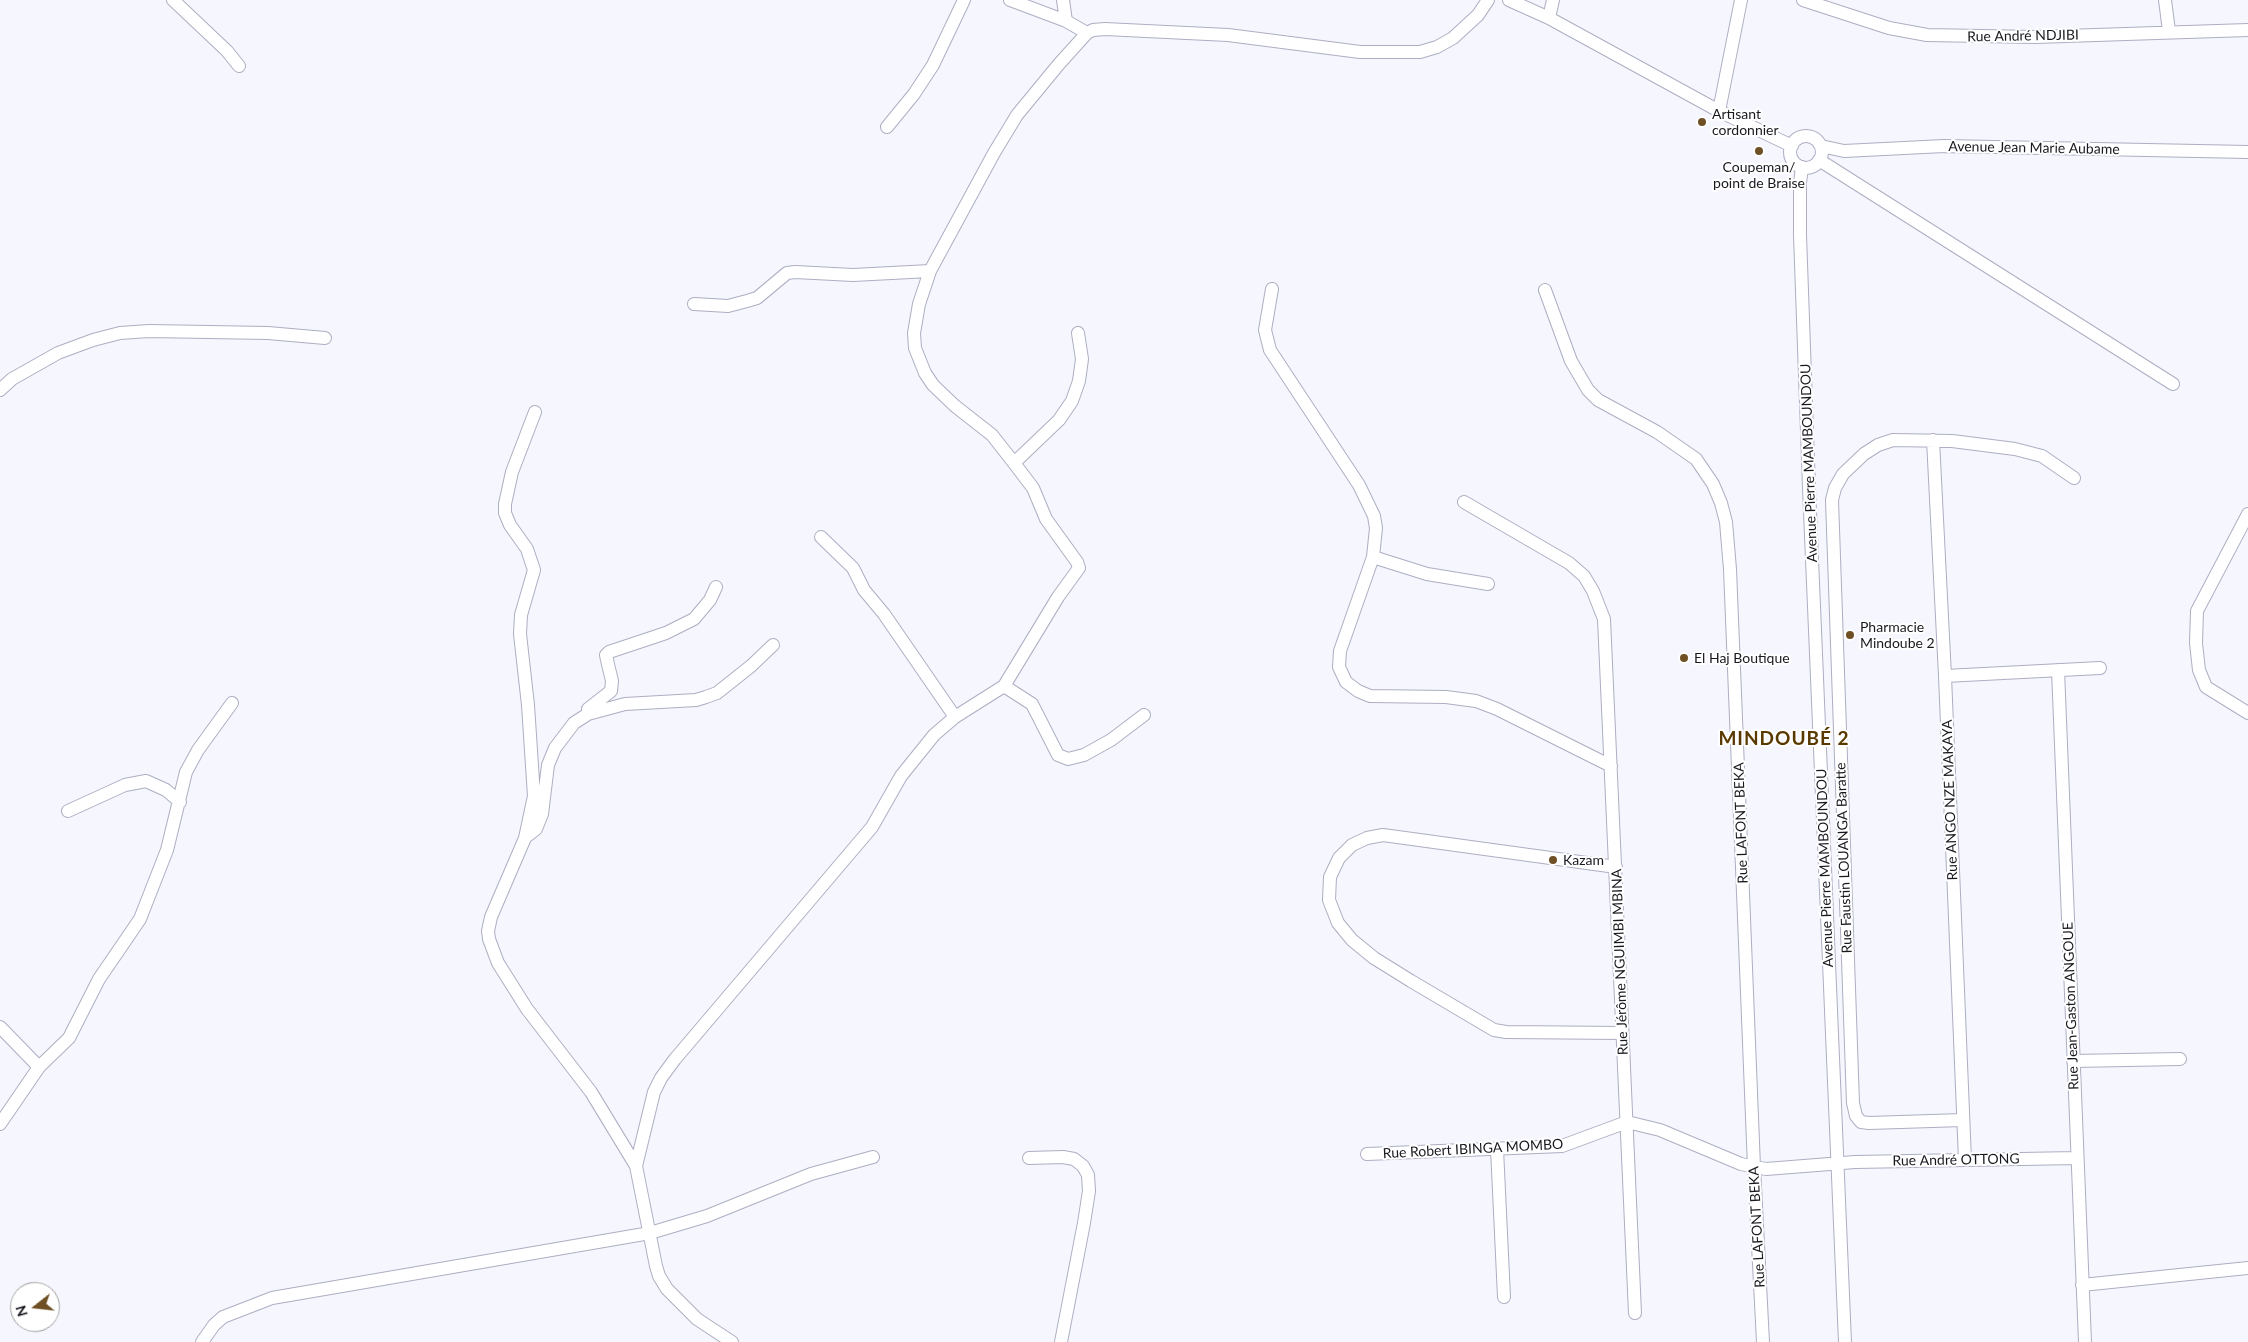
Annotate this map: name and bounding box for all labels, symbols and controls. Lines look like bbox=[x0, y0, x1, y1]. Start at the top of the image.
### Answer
street label: Rue André NDJIBI bbox=[1967, 27, 2079, 45]
place label: Artisant cordonnier bbox=[1712, 106, 1779, 138]
marker: Artisant cordonnier bbox=[1696, 116, 1708, 128]
street label: Avenue Jean Marie Aubame bbox=[1948, 138, 2120, 158]
marker: Coupeman/ point de Braise bbox=[1753, 145, 1765, 157]
place label: Coupeman/ point de Braise bbox=[1713, 159, 1805, 192]
street label: Avenue Pierre MAMBOUNDOU bbox=[1797, 363, 1821, 563]
place label: Pharmacie Mindoube 2 bbox=[1860, 619, 1935, 652]
marker: Pharmacie Mindoube 2 bbox=[1844, 629, 1856, 641]
place label: El Haj Boutique bbox=[1694, 650, 1790, 666]
marker: El Haj Boutique bbox=[1678, 652, 1690, 664]
street label: Rue ANGO NZE MAKAYA bbox=[1939, 719, 1961, 881]
district label: MINDOUBÉ 2 bbox=[1717, 728, 1851, 750]
street label: Rue LAFONT BEKA bbox=[1730, 762, 1752, 884]
street label: Rue Faustin LOUANGA Baratte bbox=[1832, 762, 1856, 954]
street label: Avenue Pierre MAMBOUNDOU bbox=[1813, 768, 1837, 968]
place label: Kazam bbox=[1563, 852, 1604, 868]
marker: Kazam bbox=[1547, 854, 1559, 866]
street label: Rue Jérôme NGUIMBI MBINA bbox=[1608, 869, 1632, 1055]
street label: Rue Jean-Gaston ANGOUE bbox=[2060, 922, 2082, 1090]
street label: Rue Robert IBINGA MOMBO bbox=[1382, 1136, 1564, 1162]
street label: Rue André OTTONG bbox=[1892, 1150, 2020, 1170]
street label: Rue LAFONT BEKA bbox=[1745, 1166, 1769, 1288]
north arrow bbox=[10, 1282, 60, 1332]
text: N bbox=[11, 1303, 31, 1319]

